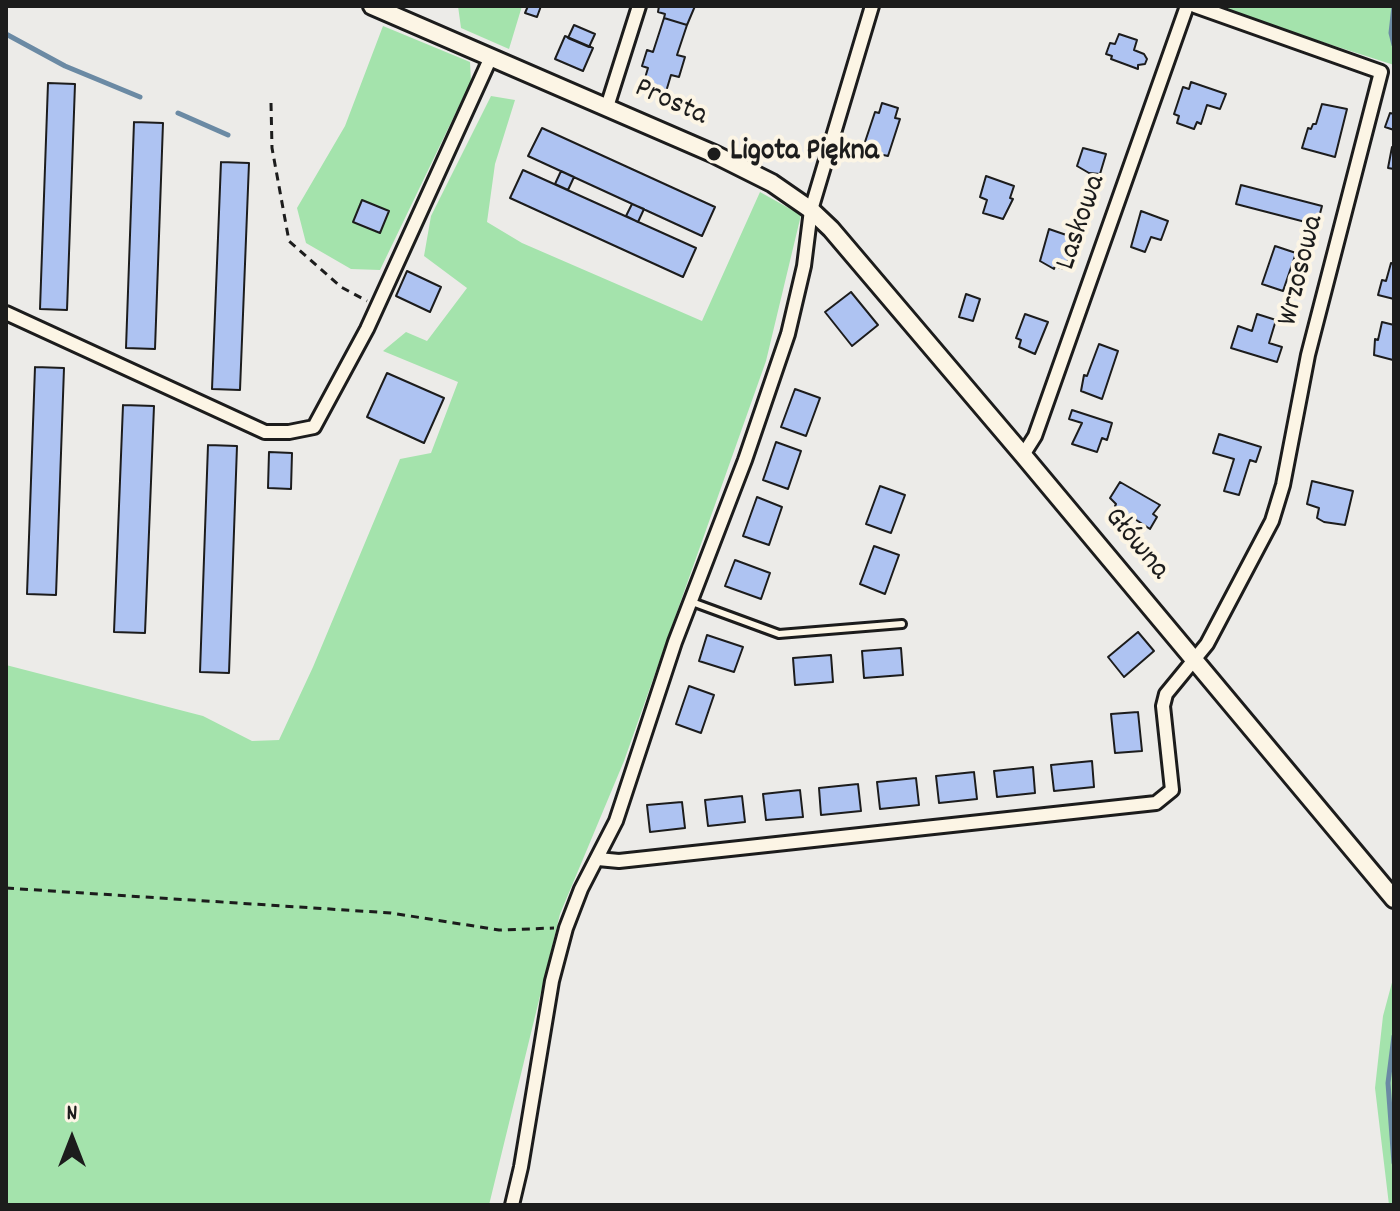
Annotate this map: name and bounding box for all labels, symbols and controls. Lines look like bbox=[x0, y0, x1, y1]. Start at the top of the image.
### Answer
street label: Prosta bbox=[628, 72, 712, 136]
place label: Ligota Piękna bbox=[730, 136, 879, 172]
marker: Ligota Piękna bbox=[705, 145, 723, 163]
street label: Laskowa bbox=[1050, 171, 1116, 275]
street label: Wrzosowa bbox=[1272, 212, 1334, 330]
street label: Główna bbox=[1094, 502, 1176, 588]
north arrow bbox=[32, 1099, 112, 1179]
text: N bbox=[67, 1099, 77, 1130]

